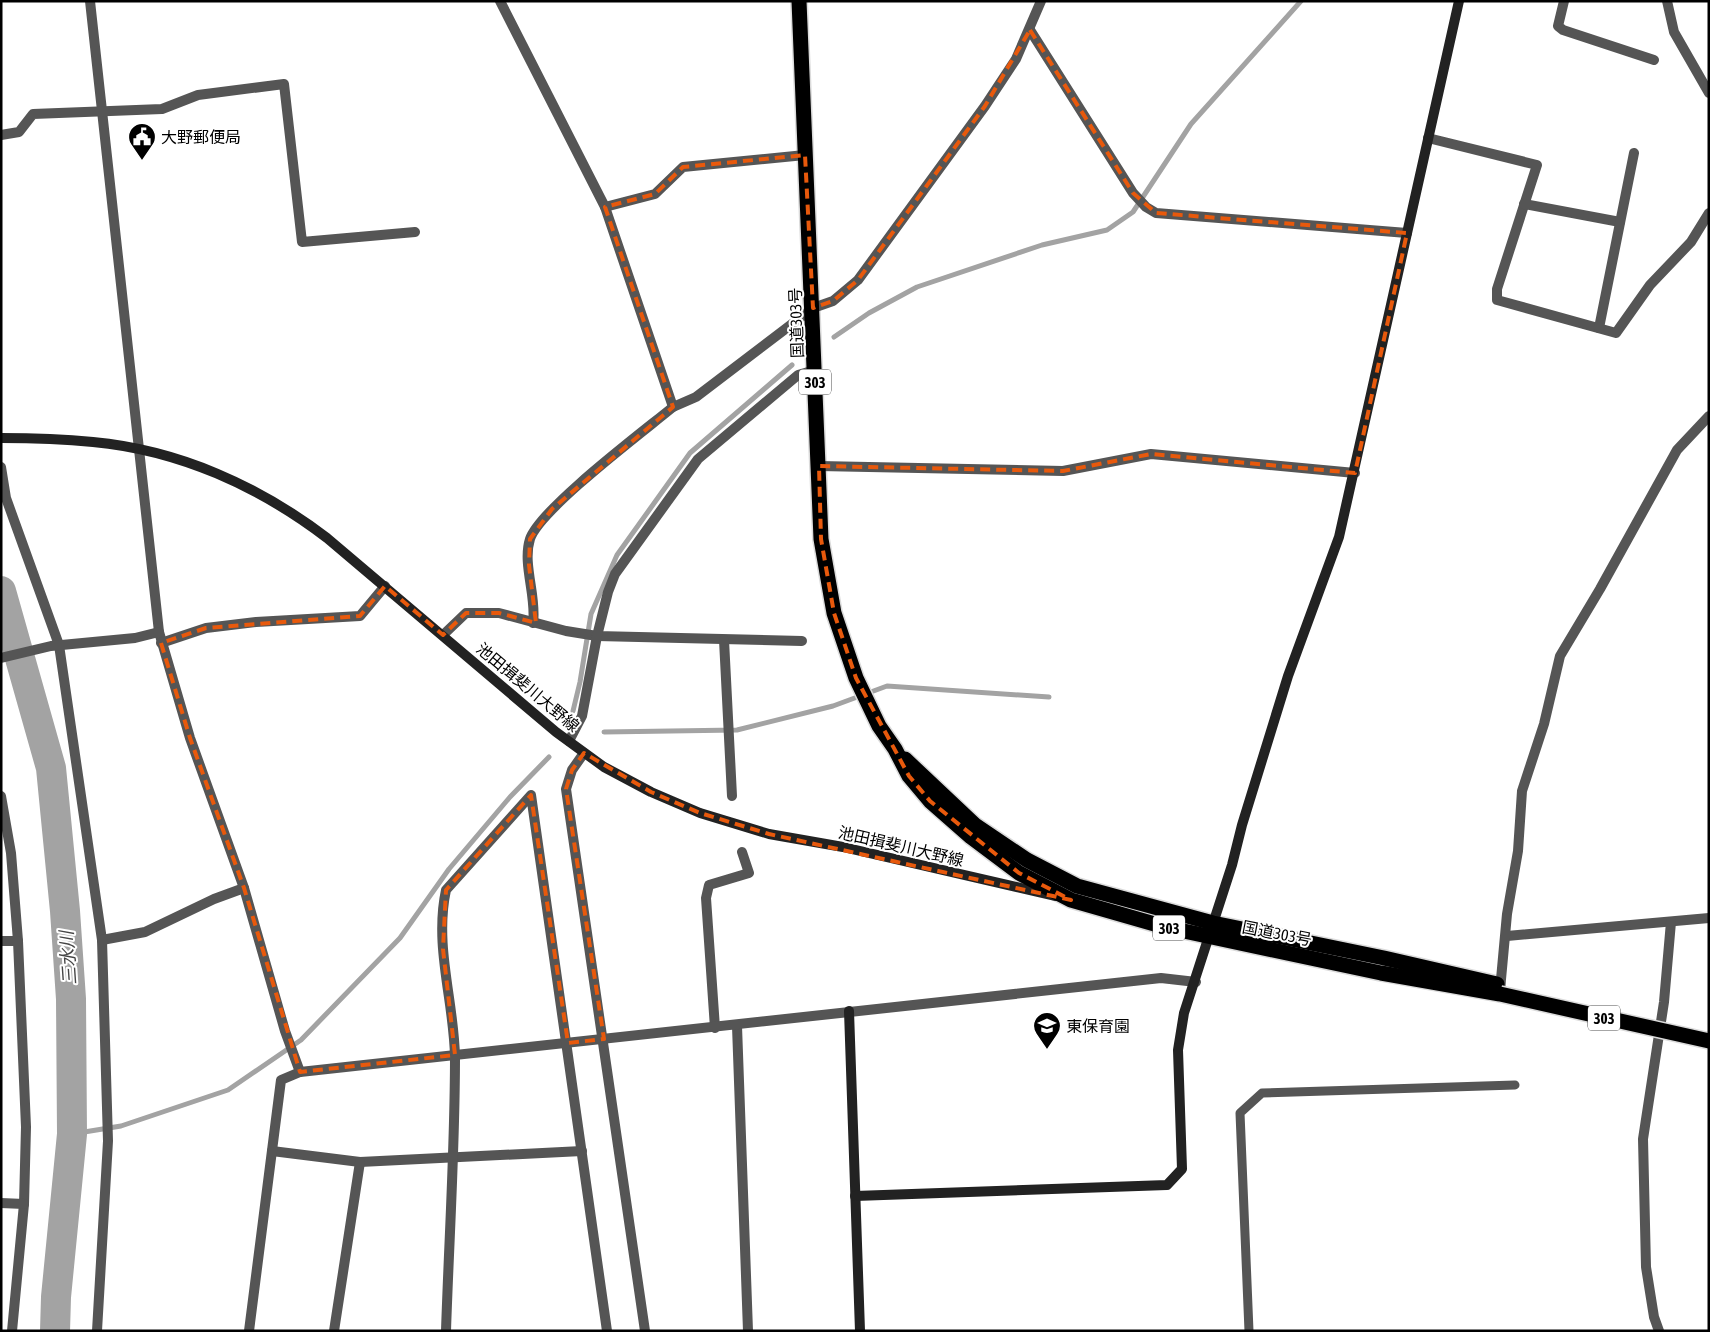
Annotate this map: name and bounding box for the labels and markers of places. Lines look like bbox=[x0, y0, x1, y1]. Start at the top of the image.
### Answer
public building icon: 大野郵便局 bbox=[127, 122, 157, 161]
place label: 大野郵便局 bbox=[161, 128, 241, 146]
school or university icon: 東保育園 bbox=[1032, 1011, 1062, 1050]
place label: 東保育園 bbox=[1066, 1017, 1130, 1035]

